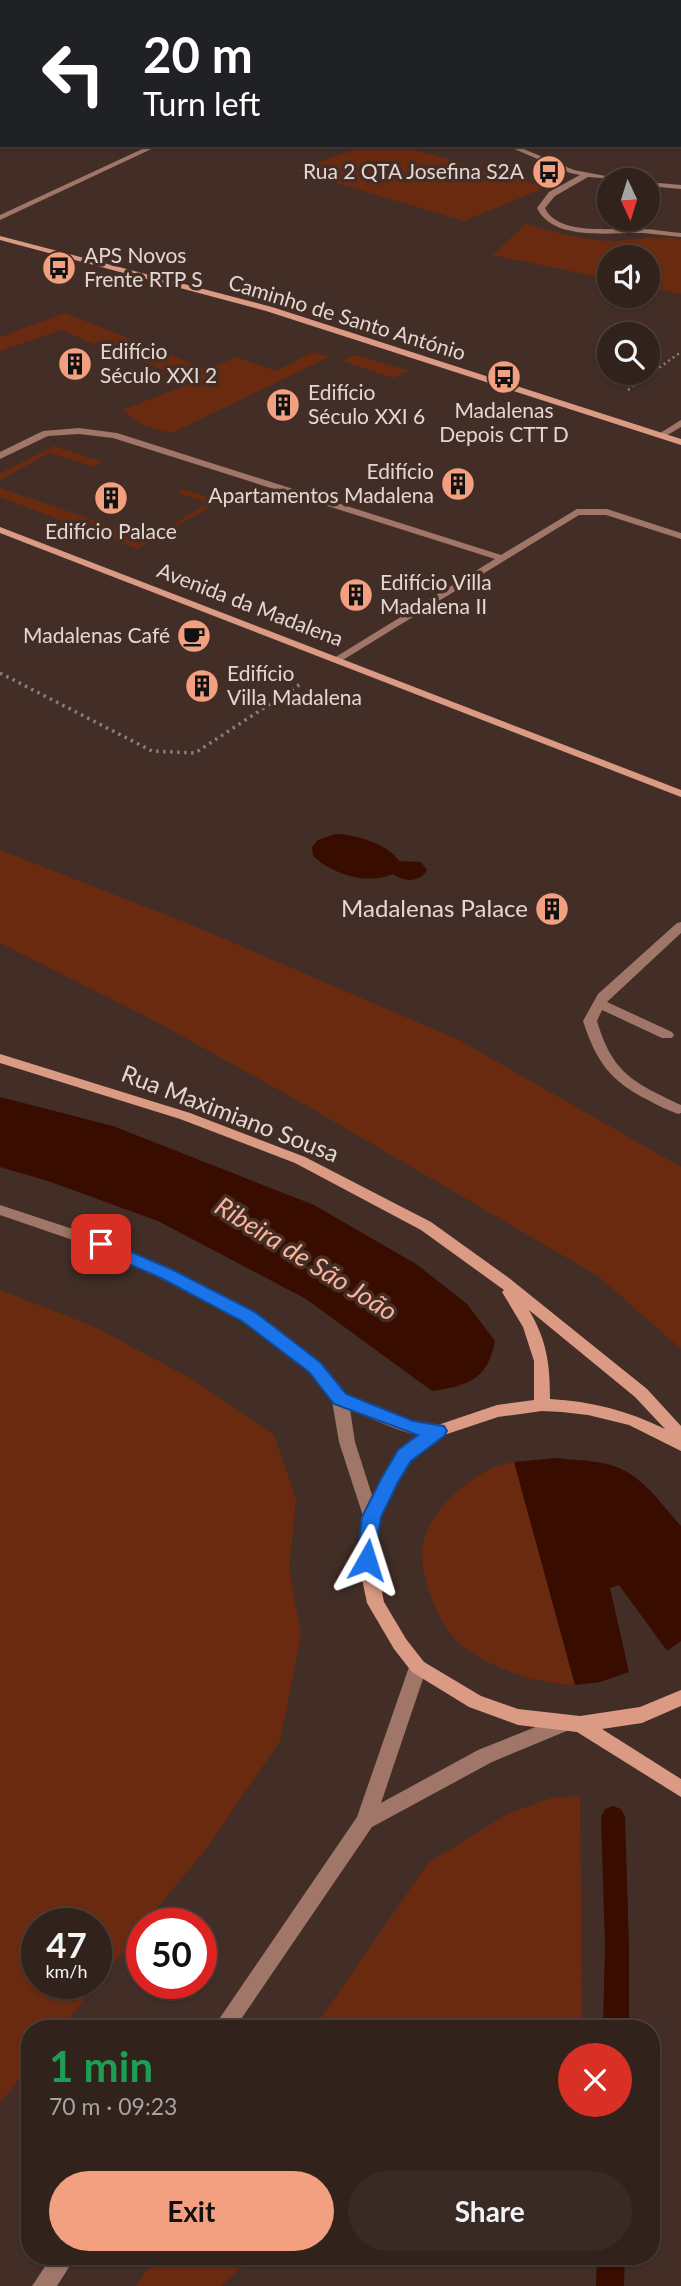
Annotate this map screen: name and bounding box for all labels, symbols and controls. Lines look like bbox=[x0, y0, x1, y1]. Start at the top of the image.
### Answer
text: 20 m bbox=[143, 25, 253, 83]
icon: left bbox=[28, 28, 119, 119]
text: Turn left bbox=[143, 84, 260, 123]
bus stop icon: Rua 2 QTA Josefina S2A bbox=[530, 153, 568, 191]
place label: Rua 2 QTA Josefina S2A bbox=[303, 158, 525, 183]
north arrow bbox=[597, 168, 660, 231]
map controls bbox=[597, 168, 660, 385]
place label: APS Novos Frente RTP S bbox=[84, 242, 203, 291]
button: sound bbox=[597, 245, 660, 308]
bus stop icon: APS Novos Frente RTP S bbox=[40, 249, 78, 287]
street label: Caminho de Santo António bbox=[226, 269, 469, 365]
button: search bbox=[597, 322, 660, 385]
place label: Edifício Século XXI 2 bbox=[100, 338, 217, 387]
building icon: Edifício Século XXI 2 bbox=[56, 345, 94, 383]
bus stop icon: Madalenas Depois CTT D bbox=[485, 358, 523, 396]
place label: Edifício Século XXI 6 bbox=[308, 379, 425, 428]
building icon: Edifício Século XXI 6 bbox=[264, 386, 302, 424]
place label: Madalenas Depois CTT D bbox=[439, 397, 569, 446]
place label: Edifício Apartamentos Madalena bbox=[208, 458, 434, 507]
building icon: Edifício Apartamentos Madalena bbox=[439, 465, 477, 503]
building icon: Edifício Palace bbox=[92, 479, 130, 517]
place label: Edifício Palace bbox=[45, 518, 177, 543]
street label: Avenida da Madalena bbox=[154, 557, 347, 651]
place label: Edifício Villa Madalena II bbox=[380, 569, 492, 618]
building icon: Edifício Villa Madalena II bbox=[337, 576, 375, 614]
cafe icon: Madalenas Café bbox=[175, 617, 213, 655]
place label: Madalenas Café bbox=[23, 622, 170, 647]
place label: Edifício Villa Madalena bbox=[227, 660, 362, 709]
building icon: Edifício Villa Madalena bbox=[183, 667, 221, 705]
building icon: Madalenas Palace bbox=[533, 890, 571, 928]
place label: Madalenas Palace bbox=[341, 893, 528, 922]
street label: Rua Maximiano Sousa bbox=[118, 1058, 343, 1167]
water label: Ribeira de São João bbox=[210, 1189, 403, 1327]
pin bbox=[71, 1214, 131, 1274]
icon: arrive bbox=[82, 1225, 120, 1263]
position arrow bbox=[330, 1523, 404, 1597]
speed limit sign: 50 bbox=[126, 1908, 217, 1999]
text: 47 bbox=[46, 1923, 87, 1965]
text: km/h bbox=[45, 1960, 88, 1982]
text: 1 min bbox=[49, 2041, 153, 2091]
button: close bbox=[558, 2043, 632, 2117]
text: 70 m · 09:23 bbox=[49, 2092, 177, 2120]
button: Exit bbox=[49, 2171, 334, 2251]
button: Share bbox=[348, 2171, 632, 2251]

